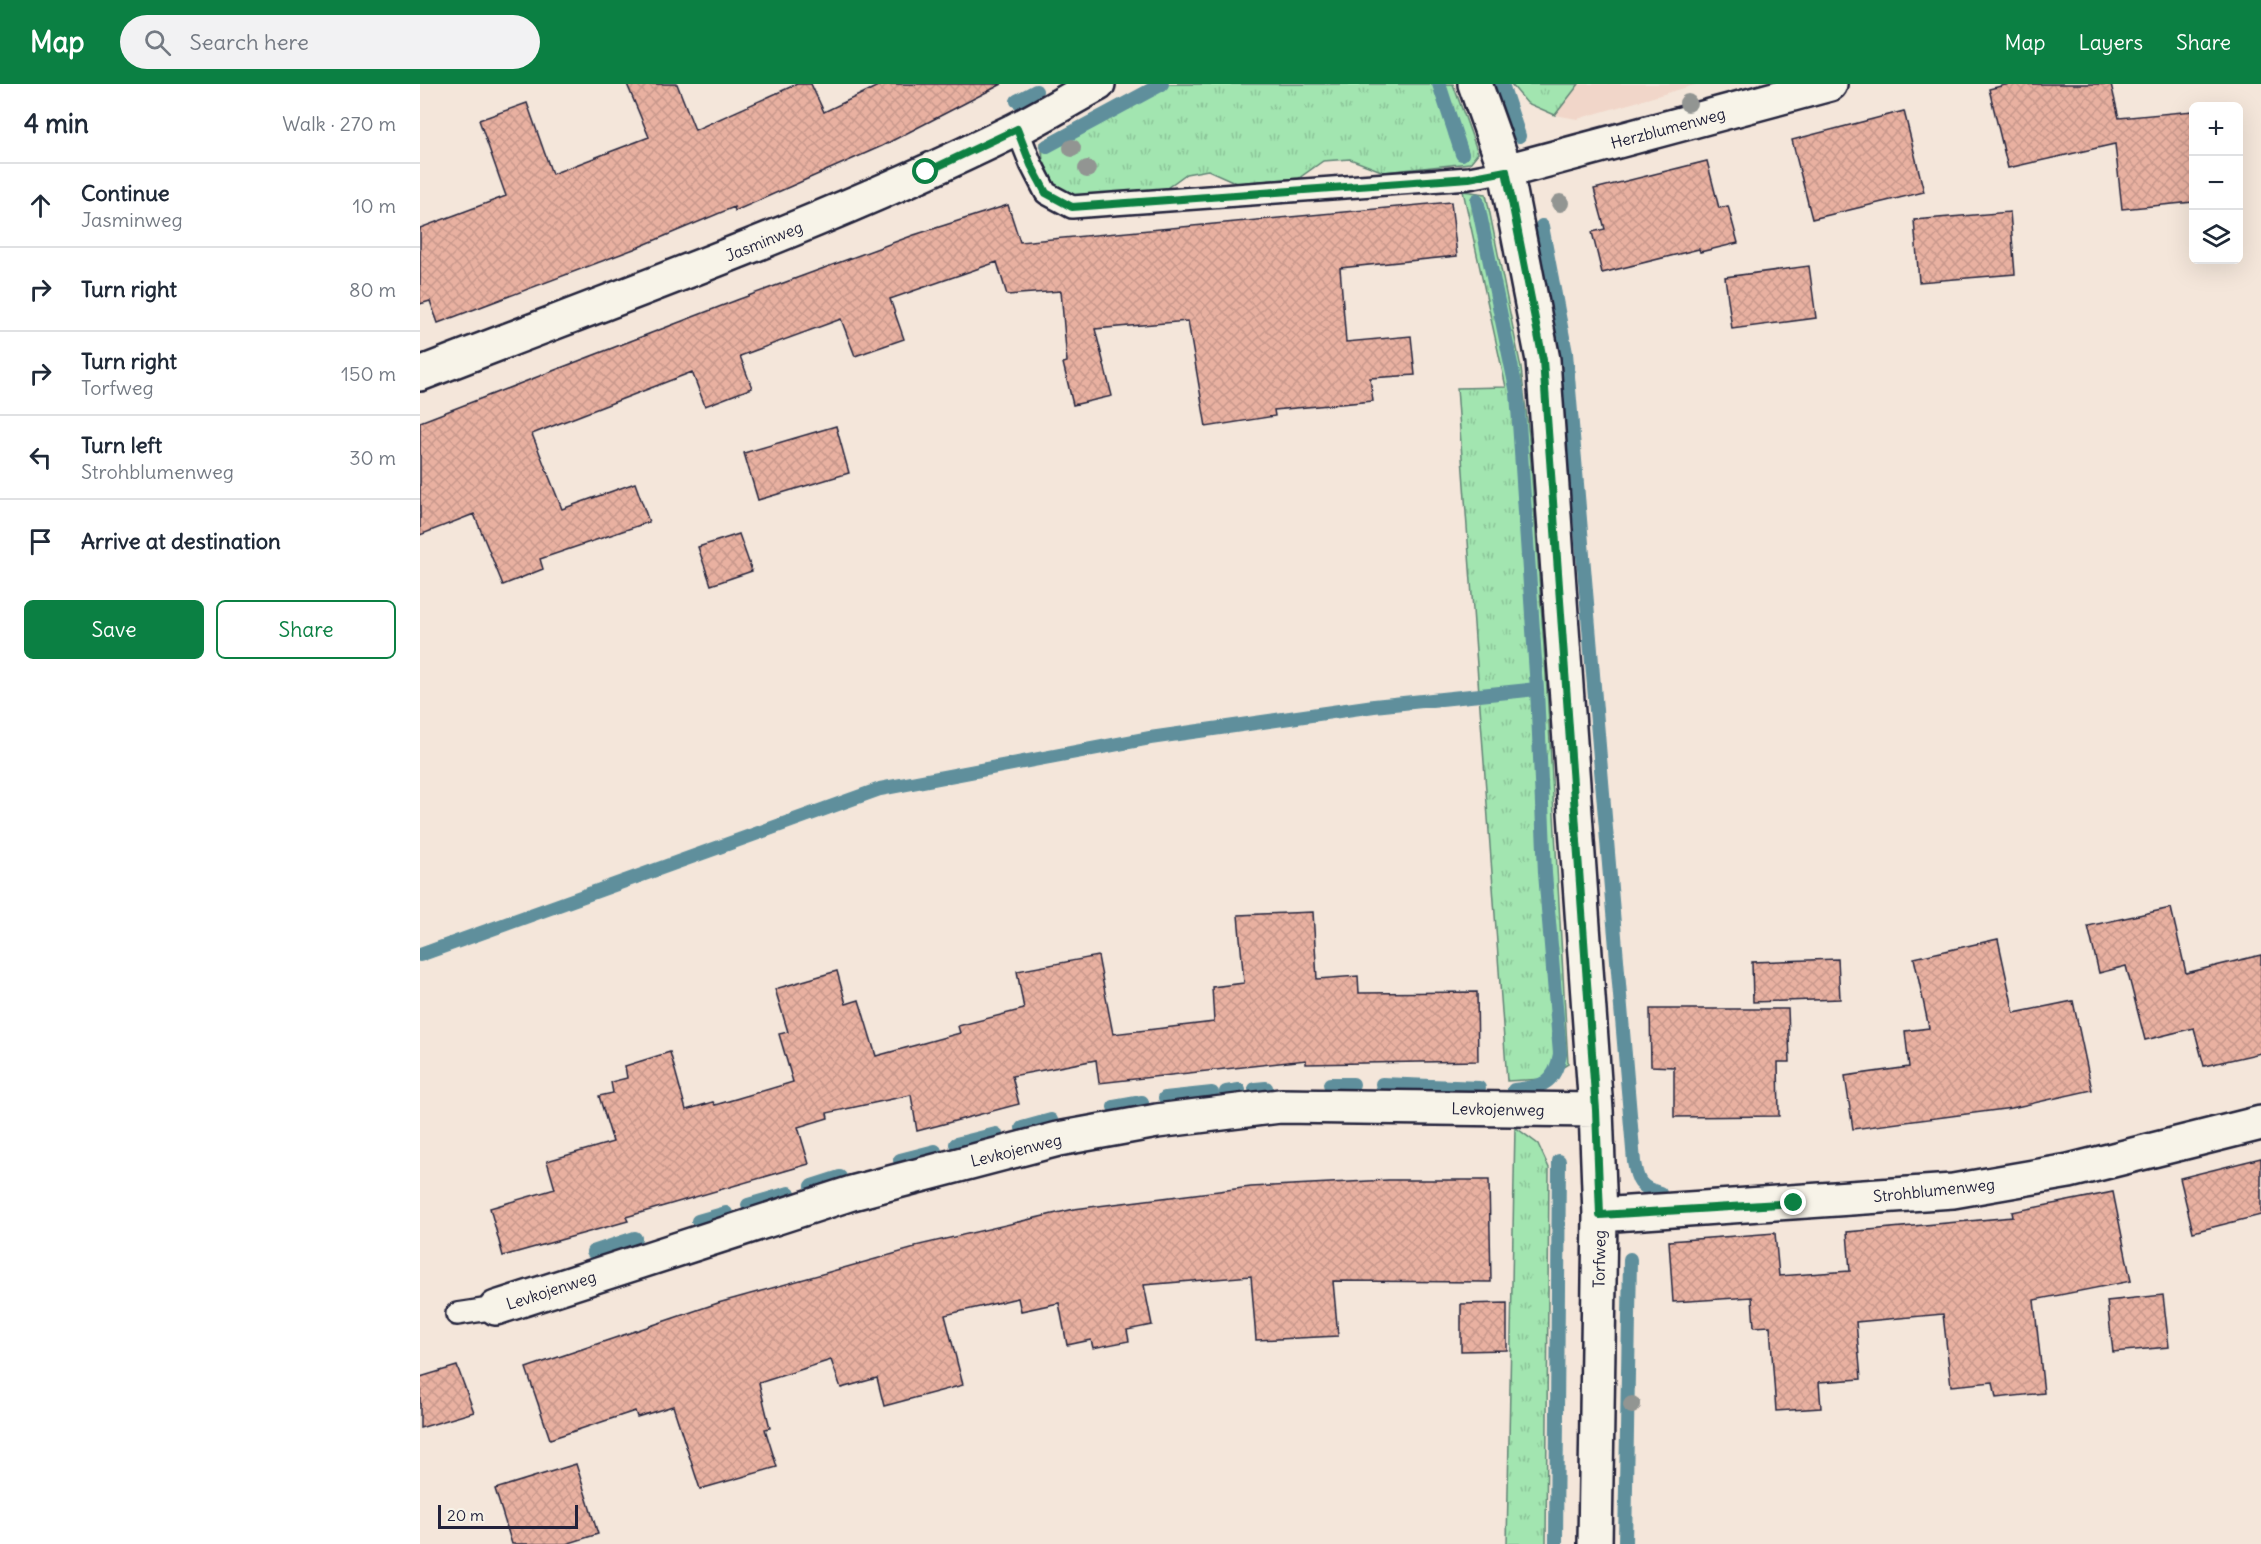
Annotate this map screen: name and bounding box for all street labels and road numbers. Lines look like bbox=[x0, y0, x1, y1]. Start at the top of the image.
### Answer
street label: Herzblumenweg bbox=[1608, 103, 1728, 153]
street label: Jasminweg bbox=[723, 216, 805, 266]
street label: Levkojenweg bbox=[1451, 1098, 1545, 1120]
street label: Levkojenweg bbox=[968, 1129, 1064, 1171]
street label: Strohblumenweg bbox=[1872, 1174, 1996, 1206]
street label: Torfweg bbox=[1588, 1230, 1610, 1288]
street label: Levkojenweg bbox=[504, 1266, 598, 1314]

